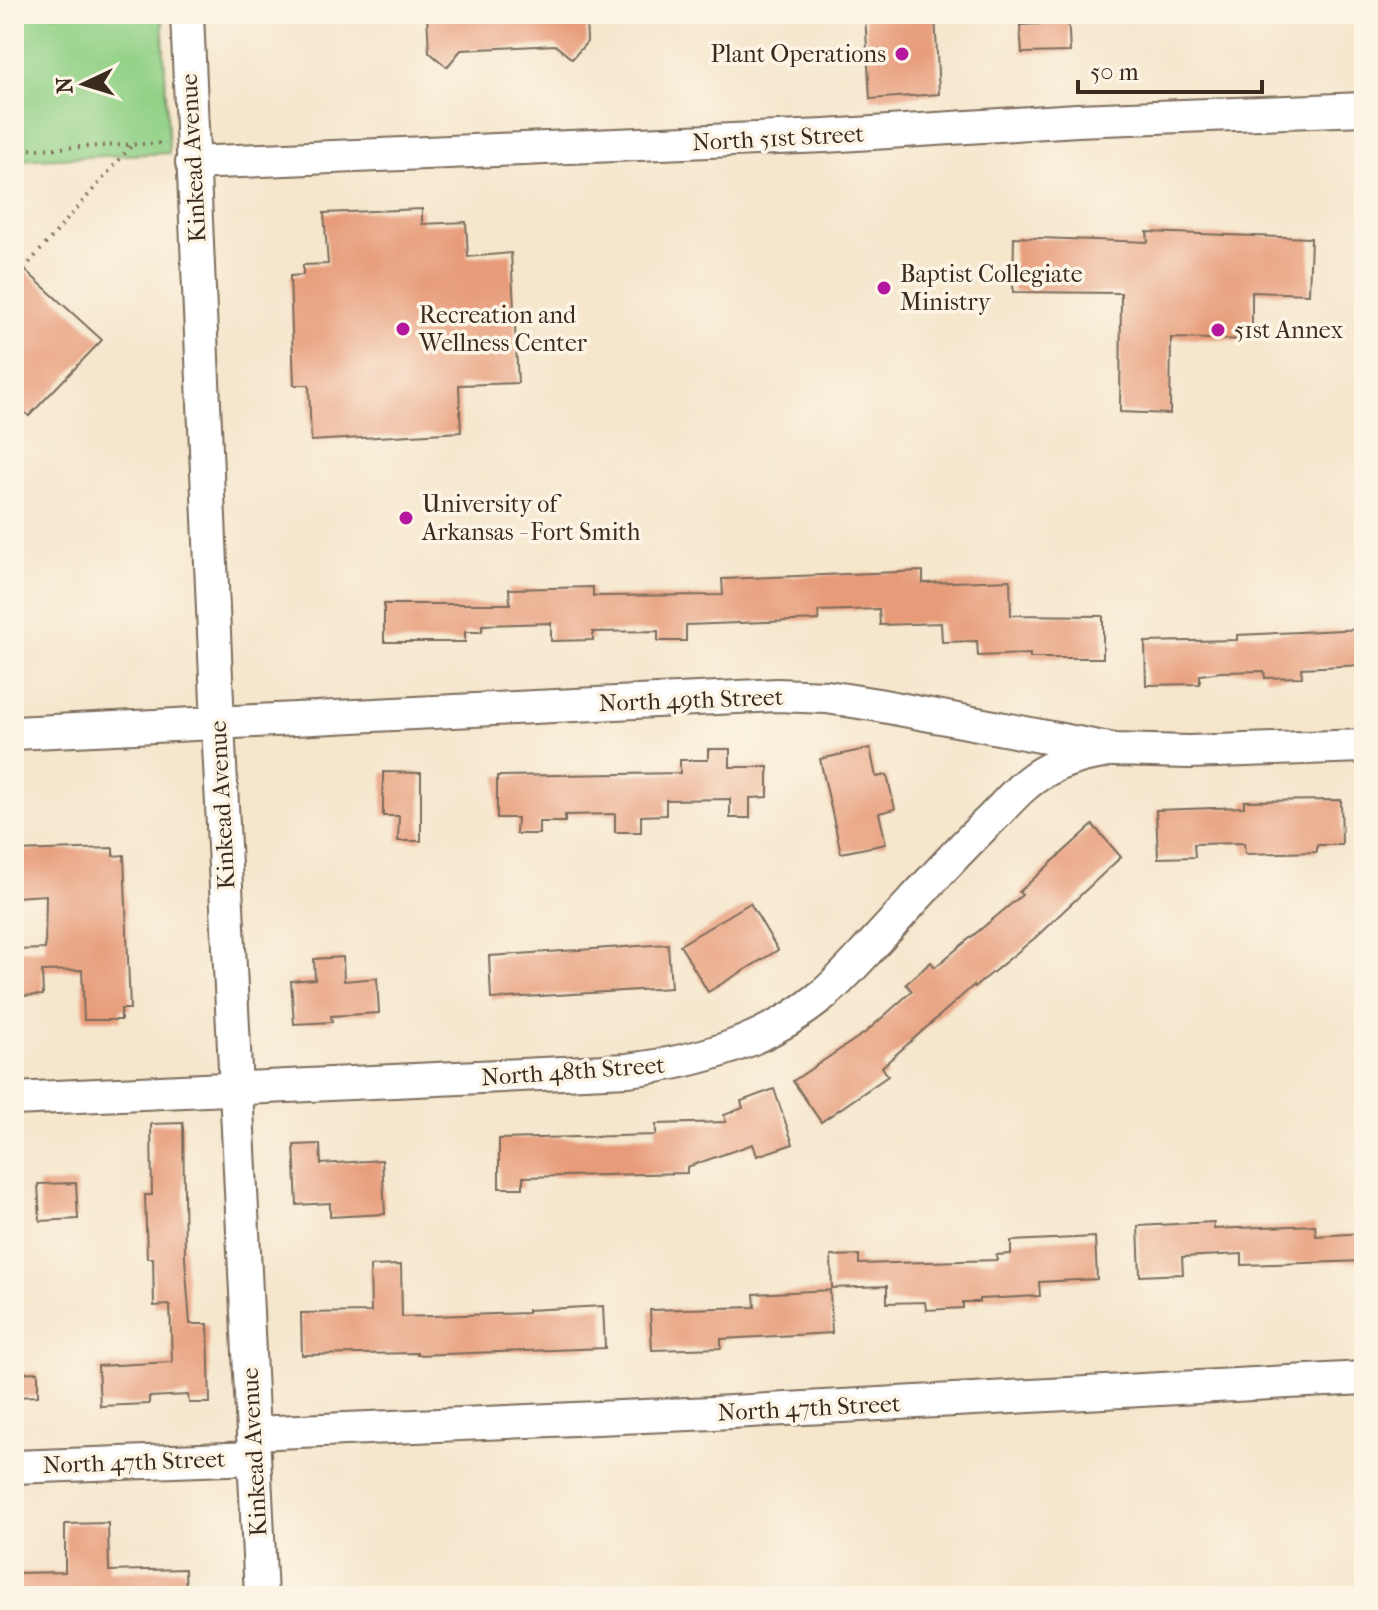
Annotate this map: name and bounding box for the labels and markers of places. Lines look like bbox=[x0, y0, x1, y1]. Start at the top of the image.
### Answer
place label: Plant Operations bbox=[711, 40, 886, 68]
marker: Plant Operations bbox=[893, 45, 911, 63]
place label: Baptist Collegiate Ministry bbox=[900, 260, 1083, 316]
marker: Baptist Collegiate Ministry bbox=[875, 279, 893, 297]
place label: Recreation and Wellness Center bbox=[418, 301, 588, 357]
place label: 51st Annex bbox=[1234, 316, 1344, 344]
marker: Recreation and Wellness Center bbox=[394, 320, 412, 338]
marker: 51st Annex bbox=[1209, 321, 1227, 339]
place label: University of Arkansas - Fort Smith bbox=[421, 490, 641, 546]
marker: University of Arkansas - Fort Smith bbox=[397, 509, 415, 527]

